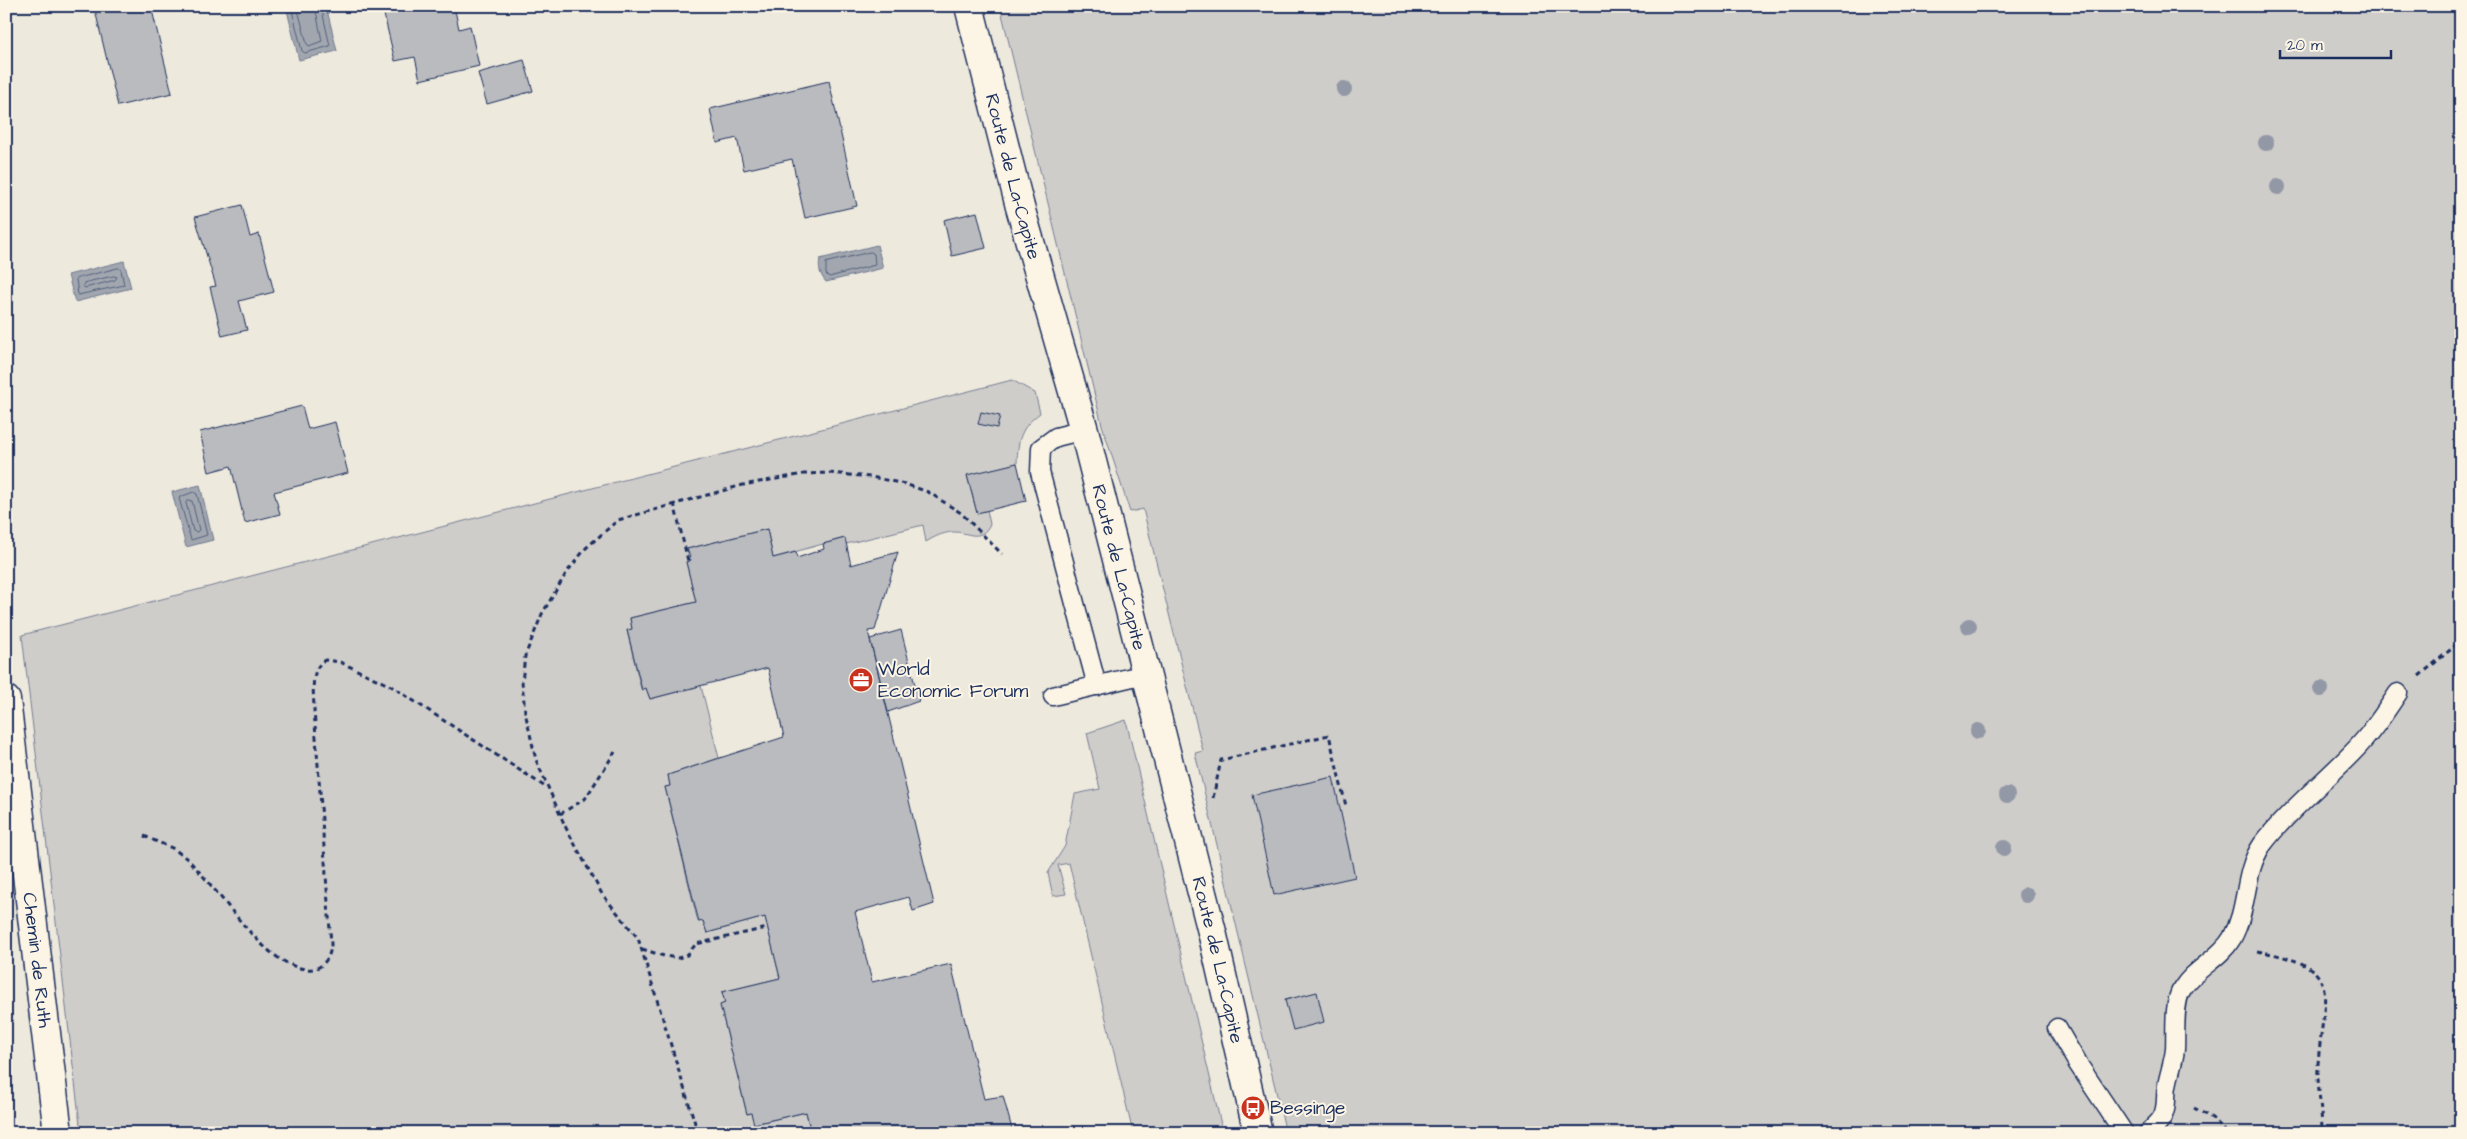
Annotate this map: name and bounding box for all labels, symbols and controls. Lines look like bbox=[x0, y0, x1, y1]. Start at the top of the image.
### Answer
scale bar bbox=[2280, 28, 2391, 60]
text: 20 m bbox=[2287, 35, 2323, 56]
street label: Route de La-Capite bbox=[978, 91, 1048, 262]
street label: Route de La-Capite bbox=[1085, 481, 1153, 653]
place label: World Economic Forum bbox=[878, 656, 1028, 705]
office icon: World Economic Forum bbox=[848, 667, 874, 693]
street label: Route de La-Capite bbox=[1185, 874, 1251, 1046]
street label: Chemin de Ruth bbox=[16, 891, 59, 1030]
bus stop icon: Bessinge bbox=[1240, 1095, 1266, 1121]
place label: Bessinge bbox=[1270, 1095, 1345, 1123]

